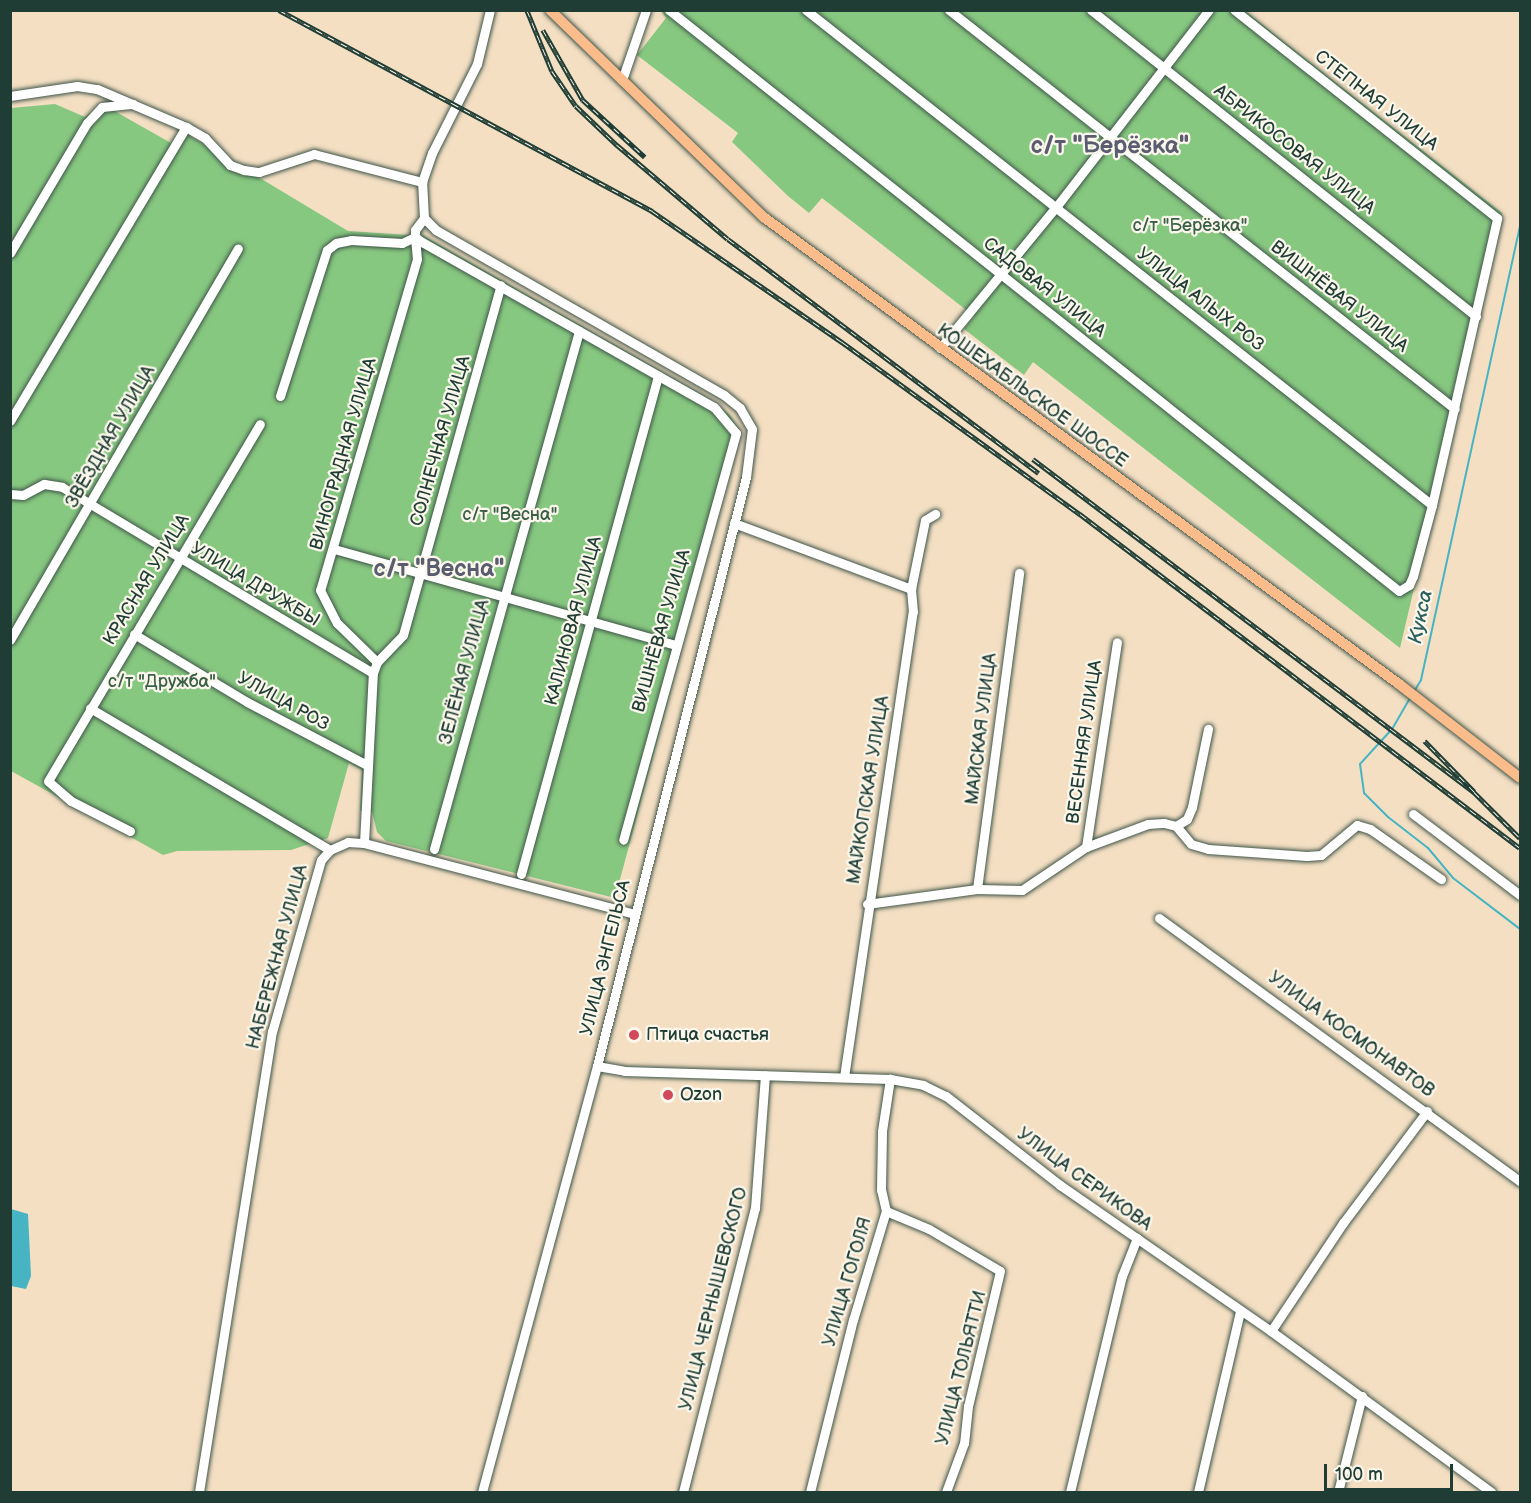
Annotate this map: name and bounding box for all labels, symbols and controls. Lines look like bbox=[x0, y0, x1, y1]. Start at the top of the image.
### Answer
street label: СТЕПНАЯ УЛИЦА bbox=[1310, 46, 1442, 156]
street label: АБРИКОСОВАЯ УЛИЦА bbox=[1209, 80, 1379, 220]
district label: с/т "Берёзка" bbox=[1031, 132, 1189, 160]
park label: с/т "Берёзка" bbox=[1133, 215, 1247, 237]
street label: САДОВАЯ УЛИЦА bbox=[978, 233, 1110, 343]
street label: ВИШНЁВАЯ УЛИЦА bbox=[1266, 237, 1412, 357]
street label: УЛИЦА АЛЫХ РОЗ bbox=[1132, 244, 1268, 356]
street label: КОШЕХАБЛЬСКОЕ ШОССЕ bbox=[932, 320, 1132, 472]
street label: СОЛНЕЧНАЯ УЛИЦА bbox=[406, 353, 476, 529]
street label: ВИНОГРАДНАЯ УЛИЦА bbox=[306, 355, 382, 553]
street label: ЗВЁЗДНАЯ УЛИЦА bbox=[62, 362, 160, 512]
park label: с/т "Весна" bbox=[463, 504, 557, 526]
street label: КРАСНАЯ УЛИЦА bbox=[99, 511, 195, 649]
street label: КАЛИНОВАЯ УЛИЦА bbox=[541, 534, 607, 708]
street label: УЛИЦА ДРУЖБЫ bbox=[187, 538, 323, 632]
street label: ВИШНЁВАЯ УЛИЦА bbox=[628, 547, 696, 715]
district label: с/т "Весна" bbox=[374, 555, 504, 583]
water label: Кукса bbox=[1404, 588, 1438, 646]
street label: ЗЕЛЁНАЯ УЛИЦА bbox=[435, 597, 495, 747]
street label: МАЙСКАЯ УЛИЦА bbox=[962, 652, 1002, 806]
street label: ВЕСЕННЯЯ УЛИЦА bbox=[1063, 659, 1107, 825]
street label: УЛИЦА РОЗ bbox=[234, 668, 332, 736]
park label: с/т "Дружба" bbox=[108, 671, 216, 693]
street label: МАЙКОПСКАЯ УЛИЦА bbox=[843, 694, 895, 886]
street label: НАБЕРЕЖНАЯ УЛИЦА bbox=[243, 862, 313, 1052]
street label: УЛИЦА ЭНГЕЛЬСА bbox=[576, 878, 636, 1038]
street label: УЛИЦА КОСМОНАВТОВ bbox=[1264, 967, 1438, 1103]
place label: Птица счастья bbox=[646, 1024, 769, 1046]
marker: Птица счастья bbox=[627, 1028, 641, 1042]
place label: Ozon bbox=[680, 1084, 722, 1106]
marker: Ozon bbox=[661, 1088, 675, 1102]
street label: УЛИЦА СЕРИКОВА bbox=[1012, 1124, 1156, 1236]
street label: УЛИЦА ЧЕРНЫШЕВСКОГО bbox=[676, 1185, 752, 1413]
street label: УЛИЦА ГОГОЛЯ bbox=[819, 1215, 877, 1349]
street label: УЛИЦА ТОЛЬЯТТИ bbox=[932, 1289, 992, 1447]
scale bar bbox=[1327, 1452, 1456, 1490]
text: 100 m bbox=[1335, 1464, 1383, 1485]

